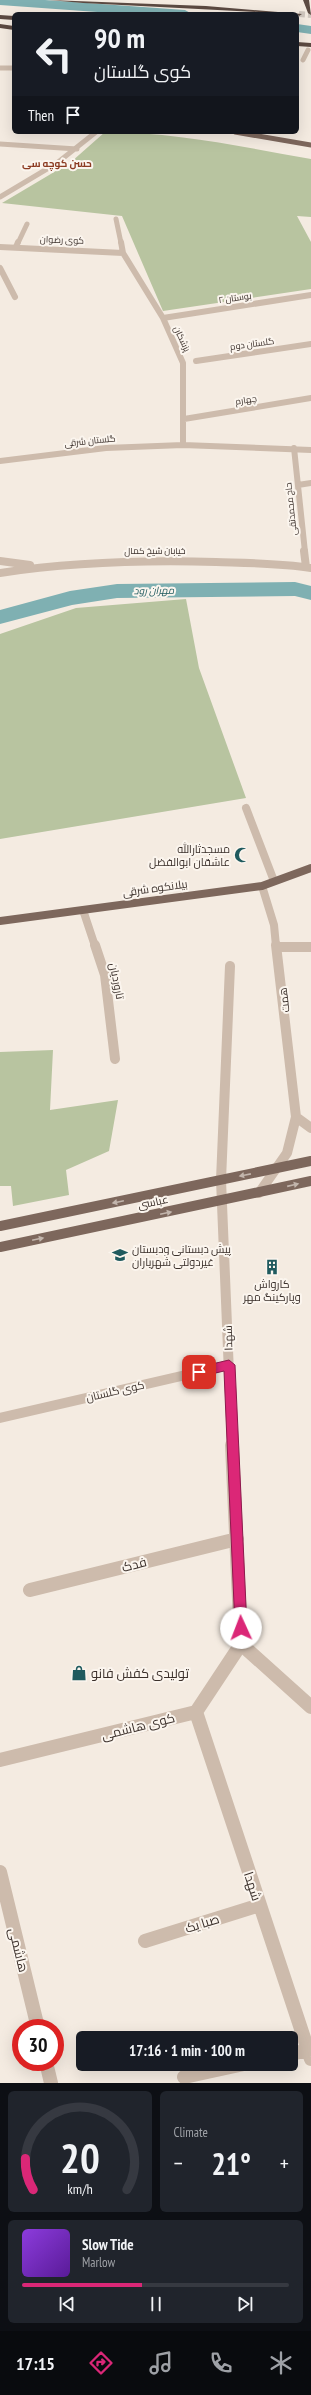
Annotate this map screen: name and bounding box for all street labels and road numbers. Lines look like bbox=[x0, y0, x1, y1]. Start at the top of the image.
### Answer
street label: کوی رضوان bbox=[40, 233, 84, 246]
street label: بوستان ۲ bbox=[218, 290, 252, 305]
street label: پزشکان bbox=[171, 324, 193, 354]
street label: گلستان دوم bbox=[229, 335, 275, 353]
street label: چهارم bbox=[234, 392, 258, 408]
street label: گلستان شرقی bbox=[64, 432, 116, 449]
street label: حاج محمدتقی bbox=[282, 482, 300, 536]
street label: خیابان شیخ کمال bbox=[124, 545, 186, 557]
street label: بیلانکوه شرقی bbox=[122, 877, 188, 899]
street label: تاروردیان bbox=[107, 962, 127, 1000]
street label: همت bbox=[276, 987, 292, 1013]
street label: عباسى bbox=[137, 1192, 169, 1212]
street label: شهدا bbox=[221, 1325, 235, 1351]
street label: کوی گلستان bbox=[84, 1377, 146, 1405]
street label: فدک bbox=[120, 1553, 148, 1576]
street label: کوی هاشمی bbox=[100, 1709, 177, 1744]
street label: شهدا bbox=[240, 1869, 265, 1903]
street label: صبا یک bbox=[183, 1910, 221, 1937]
street label: هاشمی bbox=[5, 1926, 32, 1974]

